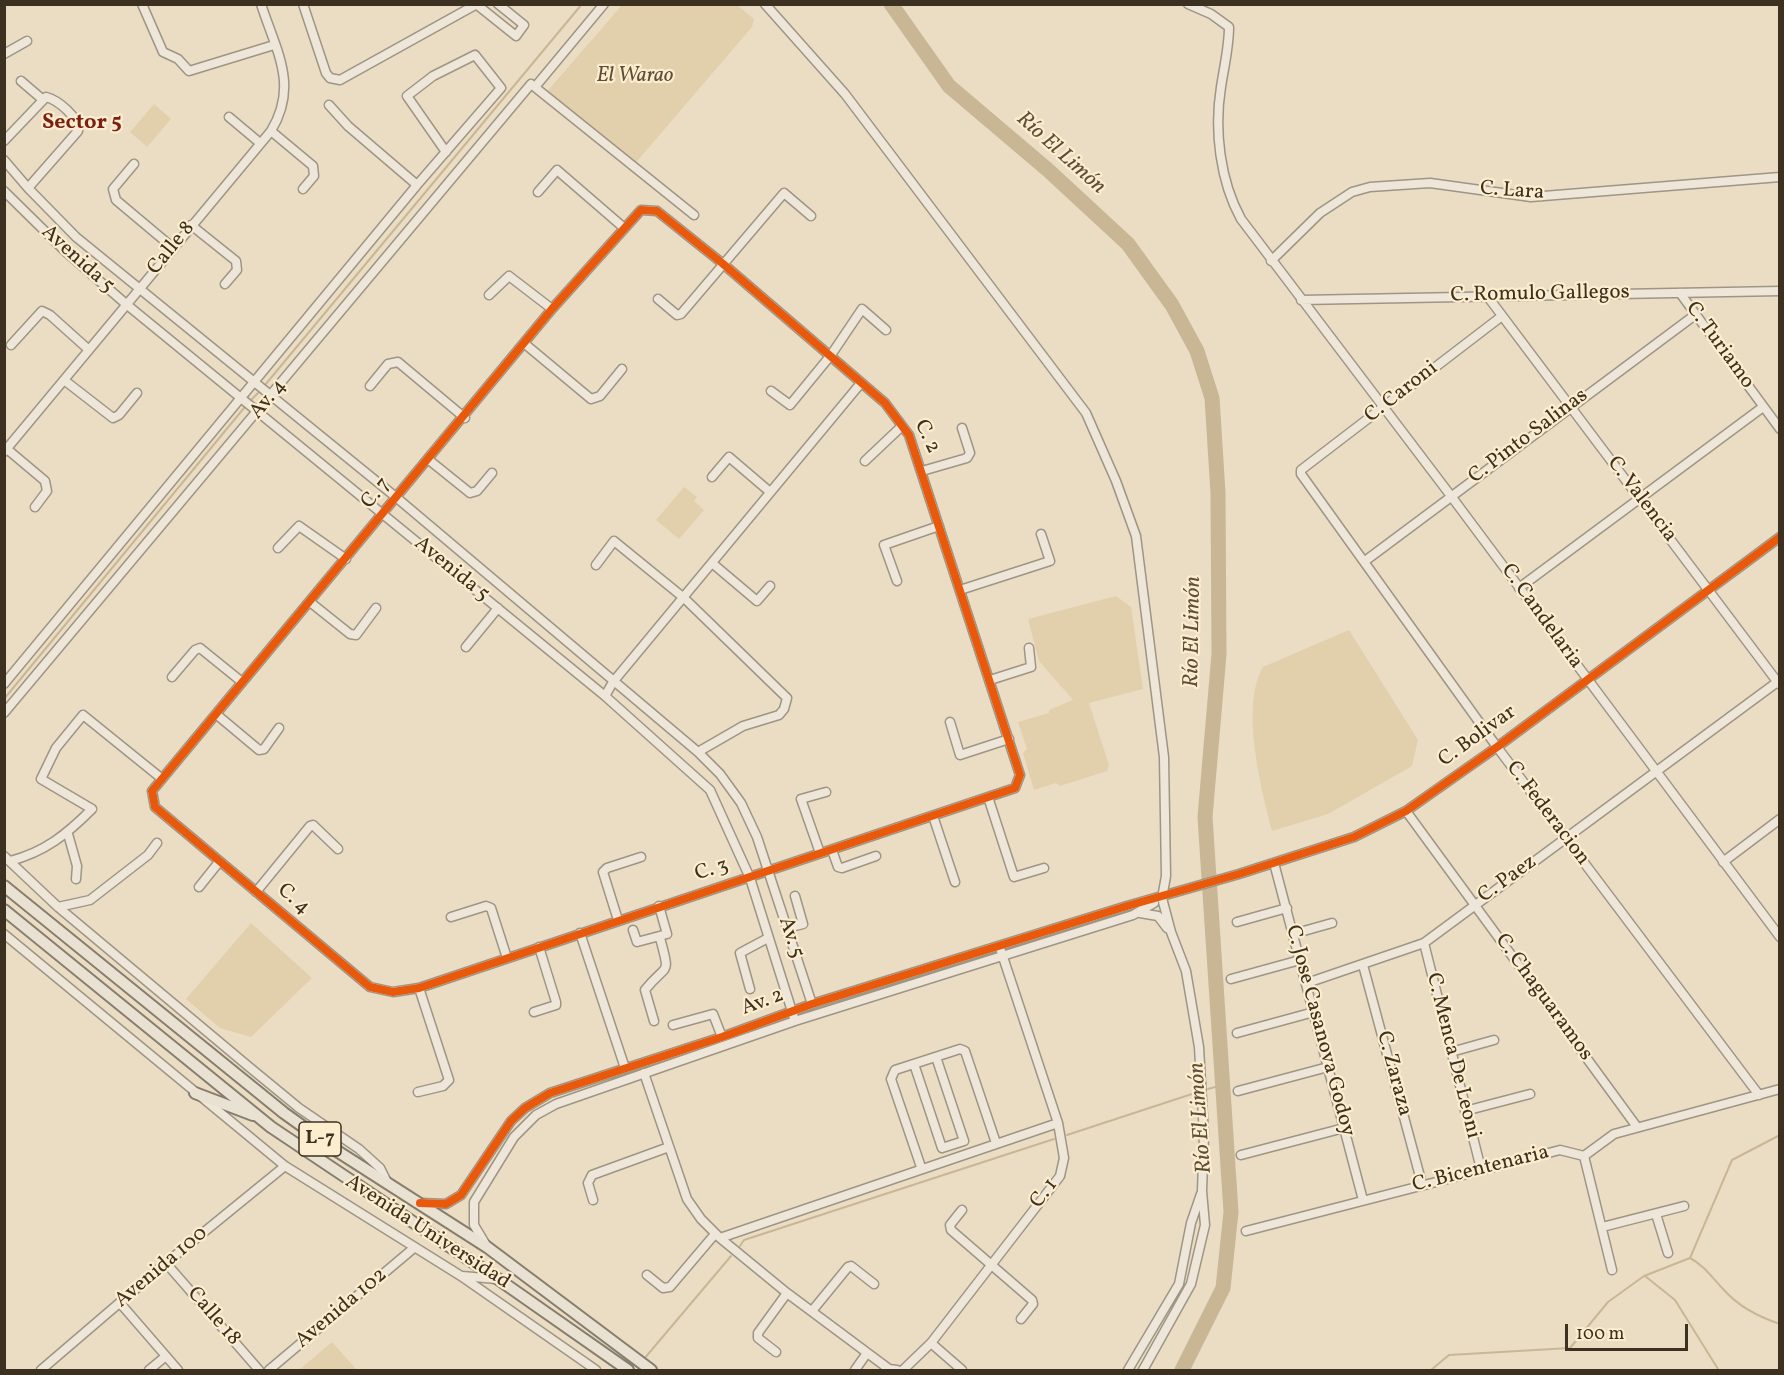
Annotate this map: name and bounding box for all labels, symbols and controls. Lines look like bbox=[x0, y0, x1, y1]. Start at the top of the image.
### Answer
park label: El Warao bbox=[597, 64, 673, 90]
water label: Río El Limón bbox=[1010, 107, 1110, 201]
district label: Sector 5 bbox=[42, 111, 122, 137]
street label: C. Lara bbox=[1479, 177, 1545, 207]
street label: Calle 8 bbox=[143, 217, 201, 281]
street label: Avenida 5 bbox=[35, 221, 119, 299]
street label: C. Romulo Gallegos bbox=[1450, 281, 1630, 309]
street label: C. Turiamo bbox=[1679, 298, 1759, 394]
street label: C. Caroni bbox=[1360, 357, 1444, 429]
street label: Av. 4 bbox=[245, 375, 293, 425]
street label: C. Pinto Salinas bbox=[1464, 384, 1594, 490]
street label: C. 2 bbox=[907, 416, 945, 458]
street label: C. Valencia bbox=[1601, 452, 1681, 548]
street label: C. 7 bbox=[357, 473, 397, 515]
street label: Avenida 5 bbox=[408, 532, 494, 608]
street label: C. Candelaria bbox=[1494, 560, 1588, 674]
water label: Río El Limón bbox=[1180, 576, 1208, 688]
street label: C. Bolivar bbox=[1434, 700, 1522, 774]
street label: C. Federacion bbox=[1500, 757, 1594, 871]
street label: C. Paez bbox=[1474, 850, 1542, 910]
street label: C. 3 bbox=[692, 854, 732, 888]
street label: C. 4 bbox=[271, 879, 315, 921]
street label: Av. 5 bbox=[772, 914, 808, 962]
street label: C. Jose Casanova Godoy bbox=[1279, 923, 1359, 1139]
street label: C. Chaguaramos bbox=[1489, 930, 1597, 1066]
street label: C. Menca De Leoni bbox=[1419, 971, 1485, 1141]
street label: Av. 2 bbox=[738, 984, 788, 1022]
street label: C. Zaraza bbox=[1370, 1029, 1416, 1119]
water label: Río El Limón bbox=[1185, 1062, 1219, 1174]
road number: L-7 bbox=[299, 1122, 341, 1156]
street label: C. Bicentenaria bbox=[1410, 1141, 1552, 1199]
street label: Avenida Universidad bbox=[340, 1170, 514, 1296]
street label: C. 1 bbox=[1026, 1174, 1064, 1214]
street label: Avenida 100 bbox=[110, 1222, 214, 1314]
street label: Avenida 102 bbox=[291, 1263, 393, 1355]
street label: Calle 18 bbox=[181, 1282, 245, 1352]
scale bar bbox=[1568, 1312, 1691, 1350]
text: 100 m bbox=[1576, 1322, 1625, 1347]

